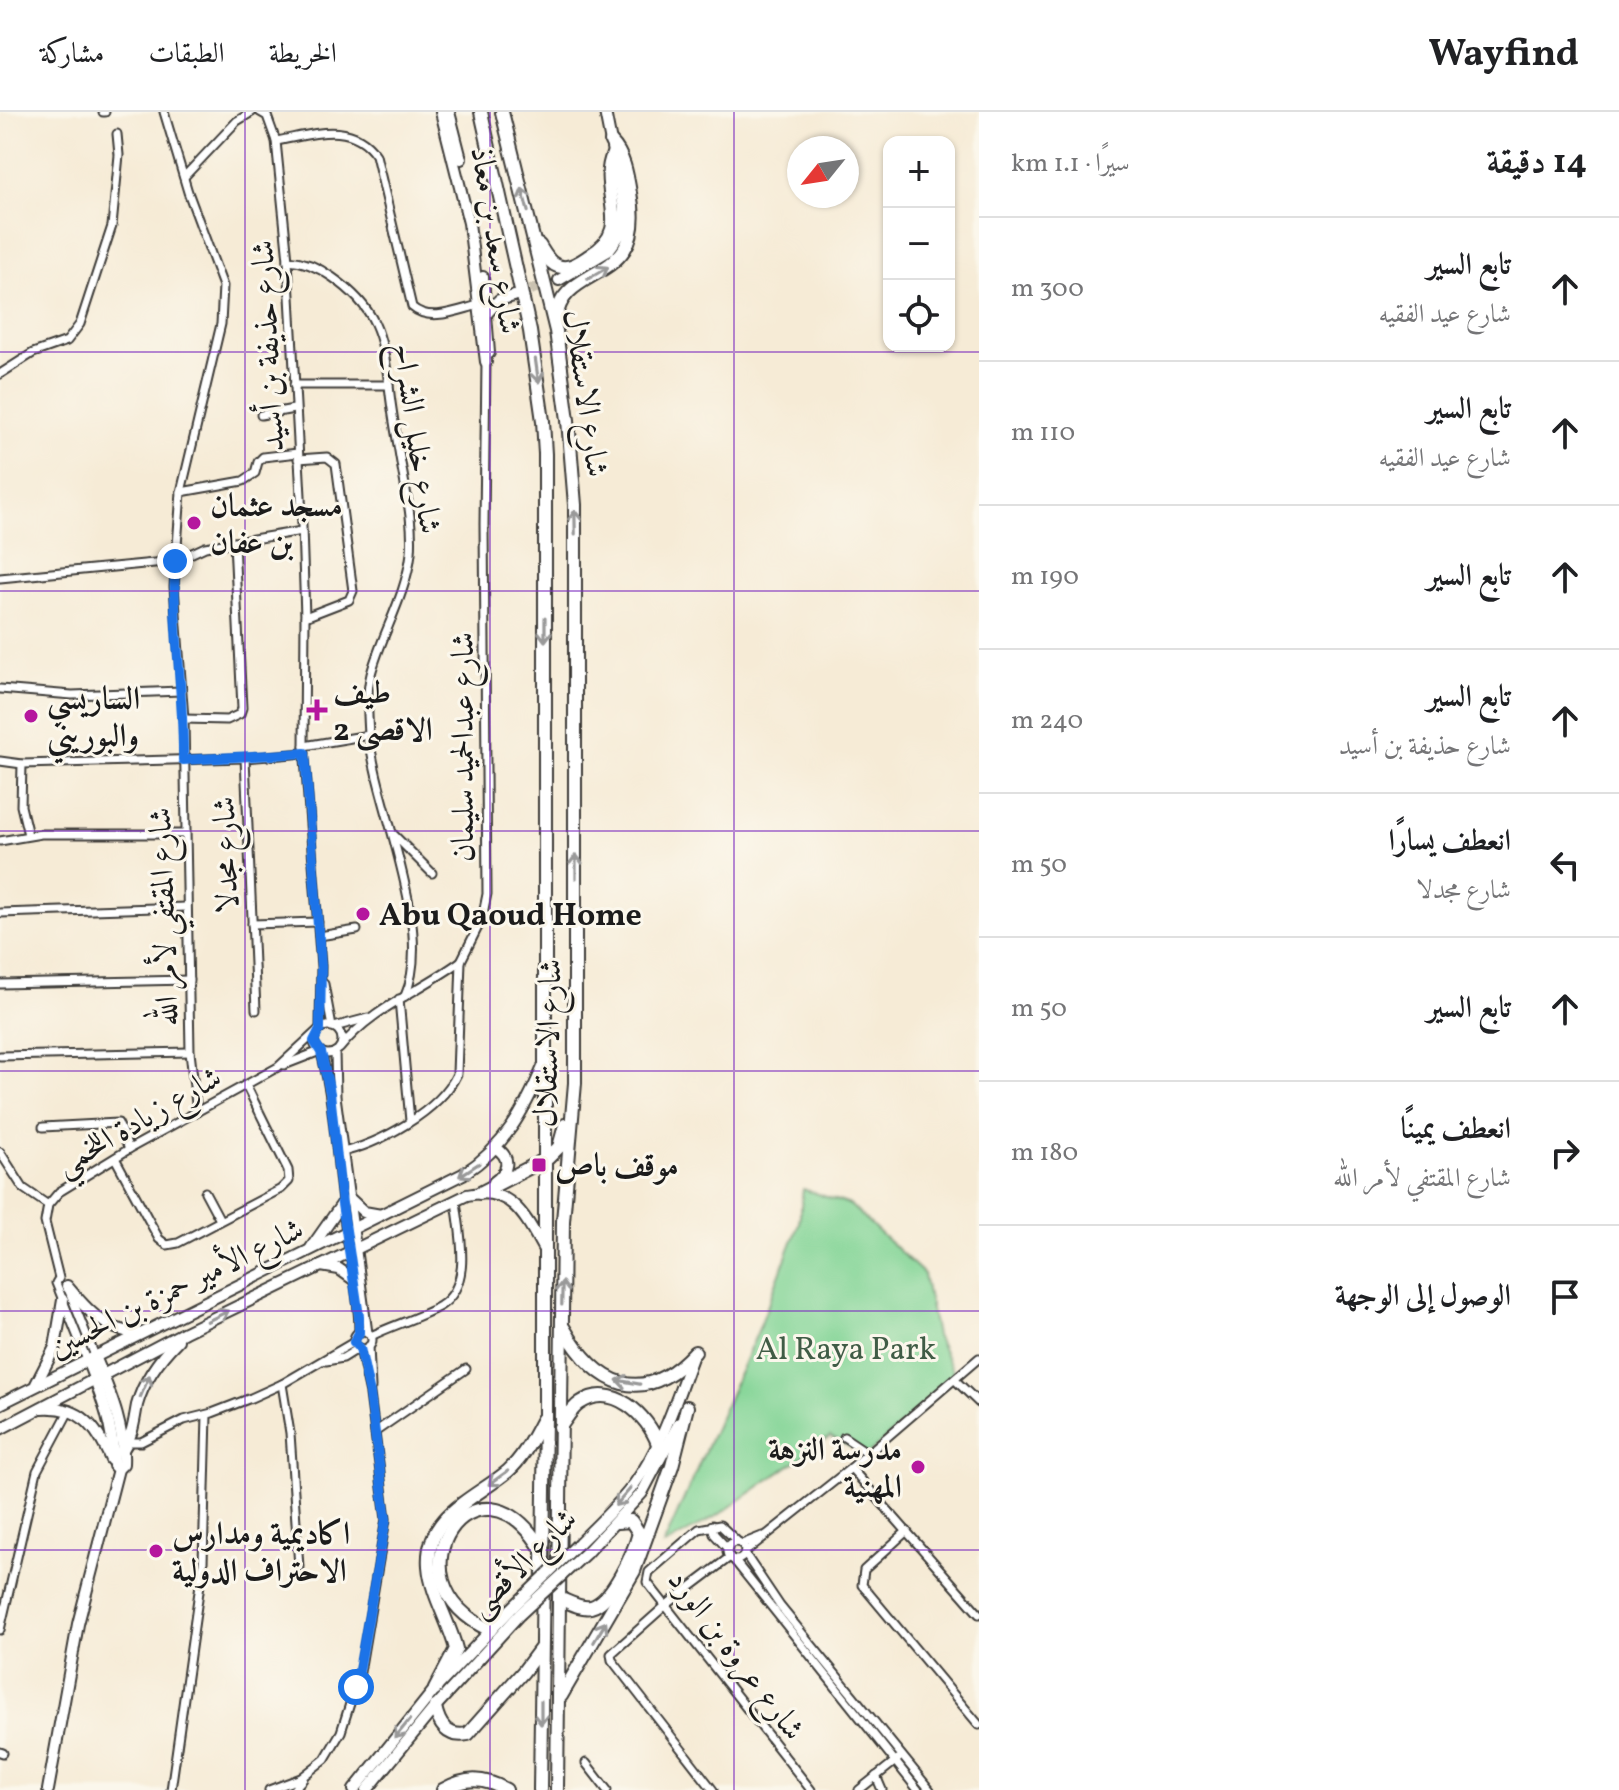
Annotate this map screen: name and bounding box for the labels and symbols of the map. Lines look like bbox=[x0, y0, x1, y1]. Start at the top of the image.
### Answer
north arrow bbox=[787, 136, 859, 208]
street label: شارع سعد بن معاذ bbox=[456, 143, 531, 338]
one-way arrow bbox=[516, 188, 531, 214]
street label: شارع حذيفة بن أسيد bbox=[239, 239, 300, 453]
one-way arrow bbox=[586, 265, 609, 281]
street label: شارع الاستقلال bbox=[549, 307, 618, 480]
street label: شارع خليل الشراح bbox=[377, 340, 450, 537]
one-way arrow bbox=[530, 358, 545, 383]
place label: مسجد عثمان بن عفان bbox=[210, 486, 343, 567]
one-way arrow bbox=[567, 509, 583, 536]
marker: مسجد عثمان بن عفان bbox=[185, 514, 203, 532]
route end bbox=[157, 543, 193, 579]
one-way arrow bbox=[537, 616, 553, 643]
street label: شارع عبدالحميد سليمان bbox=[443, 632, 489, 862]
place label: طيف الاقصى 2 bbox=[333, 673, 433, 754]
place label: الساريسي والبوريني bbox=[47, 679, 140, 764]
marker: طيف الاقصى 2 bbox=[308, 701, 326, 719]
marker: الساريسي والبوريني bbox=[22, 707, 40, 725]
street label: شارع مجدلا bbox=[204, 796, 254, 914]
street label: شارع المقتفي لأمر الله bbox=[134, 806, 198, 1027]
one-way arrow bbox=[568, 853, 584, 880]
place label: Abu Qaoud Home bbox=[379, 895, 642, 939]
marker: Abu Qaoud Home bbox=[354, 905, 372, 923]
street label: شارع الاستقلال bbox=[525, 958, 577, 1128]
street label: شارع زيادة اللخمي bbox=[48, 1057, 233, 1192]
place label: موقف باص bbox=[555, 1146, 679, 1190]
marker: موقف باص bbox=[530, 1156, 548, 1174]
one-way arrow bbox=[459, 1161, 481, 1178]
street label: شارع الأمير حمزة بن الحسين bbox=[41, 1206, 313, 1372]
one-way arrow bbox=[554, 1280, 570, 1307]
one-way arrow bbox=[206, 1308, 230, 1323]
park label: Al Raya Park bbox=[756, 1329, 936, 1373]
one-way arrow bbox=[616, 1374, 642, 1389]
one-way arrow bbox=[138, 1375, 153, 1399]
place label: مدرسة النزهة المهنية bbox=[768, 1430, 902, 1511]
marker: مدرسة النزهة المهنية bbox=[909, 1458, 927, 1476]
one-way arrow bbox=[488, 1470, 510, 1486]
one-way arrow bbox=[614, 1486, 632, 1507]
street label: شارع الأقصى bbox=[457, 1497, 590, 1630]
place label: اكاديمية ومدارس الاحتراف الدولية bbox=[172, 1514, 350, 1595]
marker: اكاديمية ومدارس الاحتراف الدولية bbox=[147, 1542, 165, 1560]
street label: شارع عروة بن الورد bbox=[654, 1561, 814, 1752]
one-way arrow bbox=[592, 1621, 608, 1644]
route start bbox=[338, 1669, 374, 1705]
one-way arrow bbox=[533, 1699, 549, 1726]
one-way arrow bbox=[394, 1718, 411, 1739]

